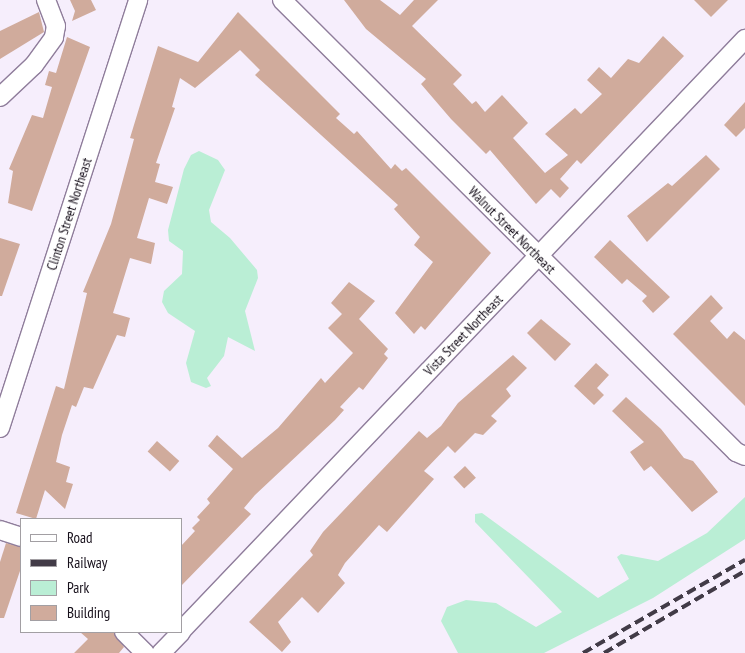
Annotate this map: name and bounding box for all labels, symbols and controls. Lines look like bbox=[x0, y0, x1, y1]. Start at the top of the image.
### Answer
street label: Clinton Street Northeast bbox=[43, 156, 95, 272]
street label: Walnut Street Northeast bbox=[465, 183, 559, 277]
street label: Vista Street Northeast bbox=[420, 291, 506, 379]
legend bbox=[20, 518, 182, 633]
text: Road bbox=[67, 528, 93, 547]
text: Railway bbox=[67, 553, 107, 572]
text: Park bbox=[67, 578, 89, 597]
text: Building bbox=[67, 603, 110, 622]

